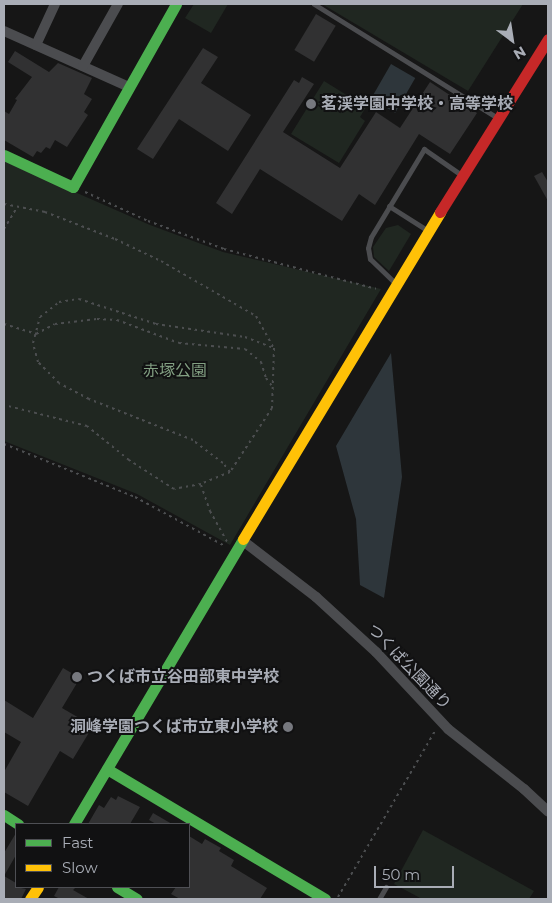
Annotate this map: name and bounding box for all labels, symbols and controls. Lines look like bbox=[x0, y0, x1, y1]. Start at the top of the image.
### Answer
north arrow bbox=[487, 15, 537, 65]
text: N bbox=[510, 42, 529, 63]
place label: 茗渓学園中学校・高等学校 bbox=[321, 94, 513, 114]
marker: 茗渓学園中学校・高等学校 bbox=[305, 98, 317, 110]
park label: 赤塚公園 bbox=[143, 361, 207, 381]
street label: つくば公園通り bbox=[363, 620, 455, 714]
place label: つくば市立谷田部東中学校 bbox=[87, 667, 279, 687]
marker: つくば市立谷田部東中学校 bbox=[71, 671, 83, 683]
place label: 洞峰学園つくば市立東小学校 bbox=[70, 717, 278, 737]
marker: 洞峰学園つくば市立東小学校 bbox=[282, 721, 294, 733]
legend bbox=[15, 823, 190, 888]
text: Fast bbox=[62, 833, 93, 852]
scale bar bbox=[377, 856, 457, 888]
text: Slow bbox=[62, 858, 98, 877]
text: 50 m bbox=[382, 865, 420, 884]

